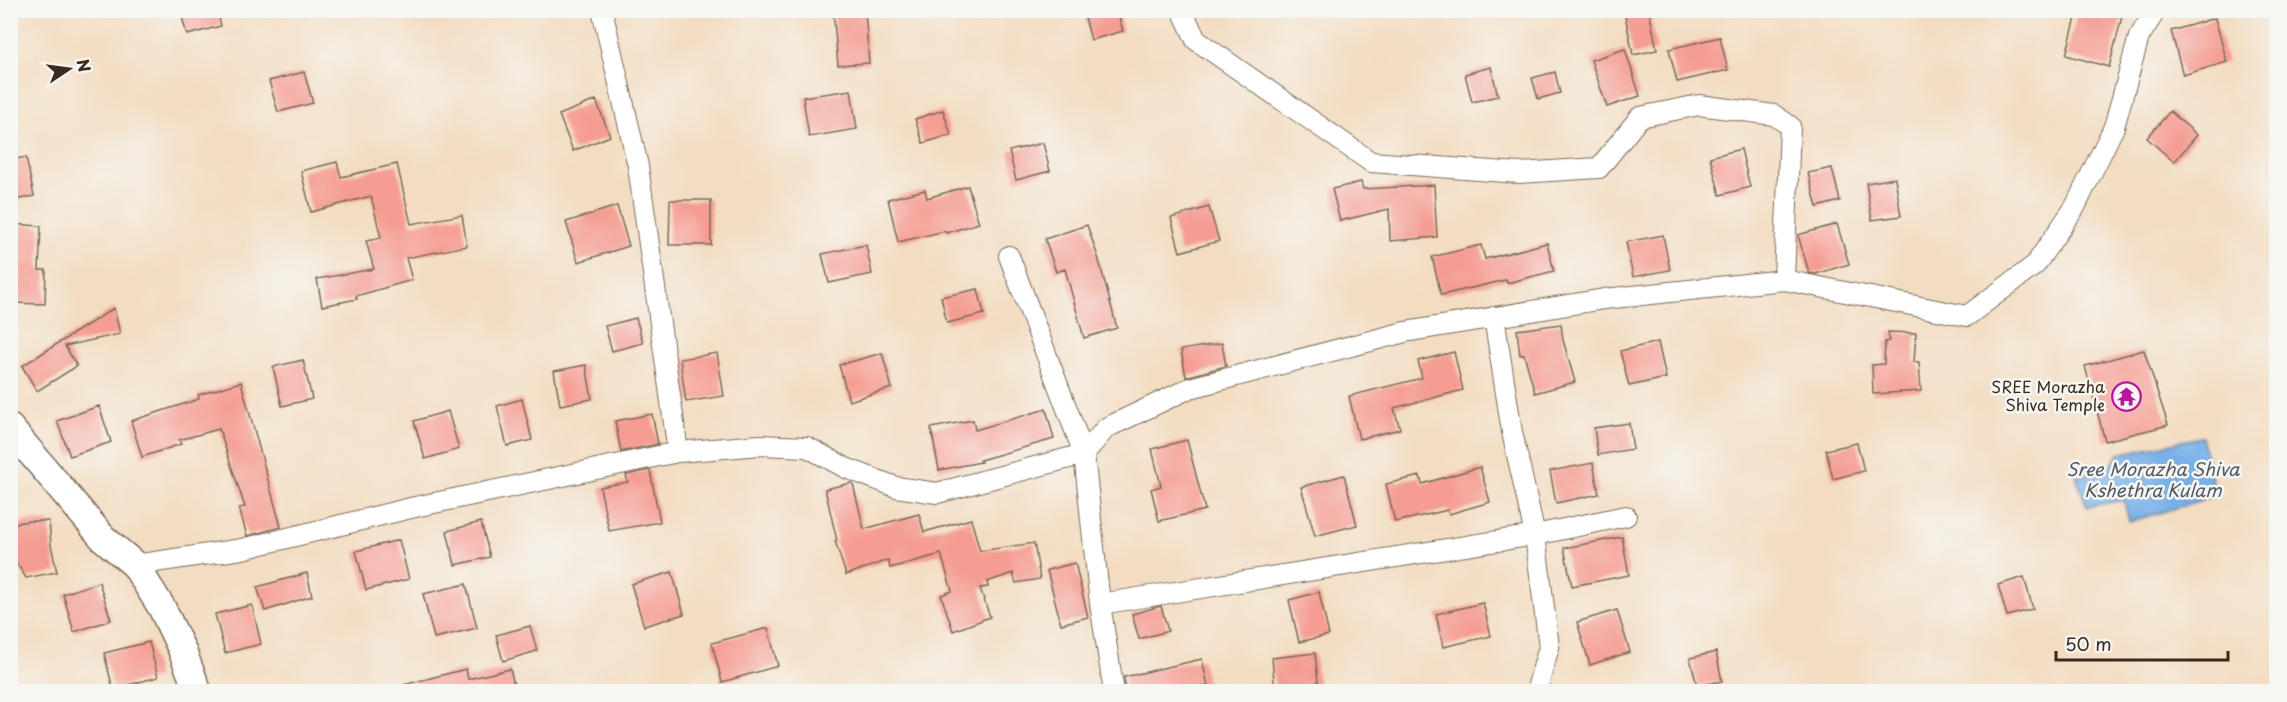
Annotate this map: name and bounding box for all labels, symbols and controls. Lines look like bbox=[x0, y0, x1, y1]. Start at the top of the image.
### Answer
north arrow bbox=[39, 39, 99, 99]
text: N bbox=[71, 57, 98, 74]
place label: SREE Morazha Shiva Temple bbox=[1991, 374, 2105, 416]
temple icon: SREE Morazha Shiva Temple bbox=[2110, 380, 2142, 412]
water label: Sree Morazha Shiva Kshethra Kulam bbox=[2066, 455, 2241, 503]
scale bar bbox=[2056, 624, 2228, 662]
text: 50 m bbox=[2065, 630, 2112, 657]

